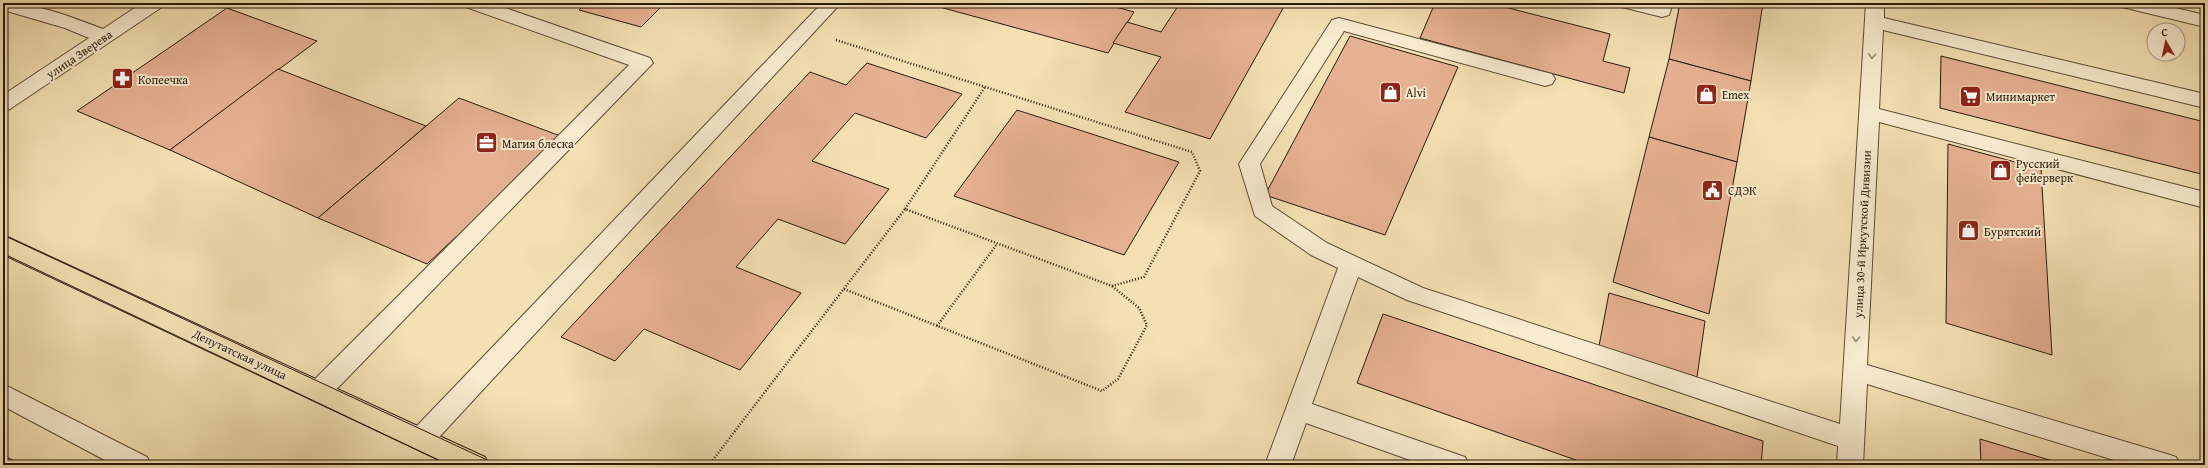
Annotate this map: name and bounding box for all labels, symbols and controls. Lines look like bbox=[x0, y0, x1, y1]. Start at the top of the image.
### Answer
north arrow bbox=[2146, 22, 2186, 62]
text: С bbox=[2160, 24, 2169, 41]
street label: улица Зверева bbox=[42, 25, 116, 83]
one-way arrow bbox=[1867, 53, 1876, 59]
pharmacy icon: Копеечка bbox=[110, 66, 136, 92]
place label: Копеечка bbox=[138, 71, 188, 88]
shop icon: Alvi bbox=[1377, 79, 1403, 105]
shop icon: Emex bbox=[1693, 81, 1719, 107]
supermarket icon: Минимаркет bbox=[1958, 83, 1984, 109]
place label: Alvi bbox=[1406, 84, 1427, 101]
place label: Emex bbox=[1722, 86, 1750, 103]
place label: Минимаркет bbox=[1986, 88, 2055, 105]
office icon: Магия блеска bbox=[473, 130, 499, 156]
place label: Магия блеска bbox=[502, 135, 574, 152]
street label: улица 30-й Иркутской Дивизии bbox=[1849, 150, 1875, 319]
place label: Русский фейерверк bbox=[2016, 155, 2074, 186]
shop icon: Русский фейерверк bbox=[1988, 157, 2014, 183]
public building icon: СДЭК bbox=[1699, 177, 1725, 203]
place label: СДЭК bbox=[1728, 182, 1757, 199]
shop icon: Бурятский bbox=[1956, 218, 1982, 244]
place label: Бурятский bbox=[1984, 223, 2041, 240]
street label: Депутатская улица bbox=[189, 324, 290, 383]
one-way arrow bbox=[1852, 336, 1861, 342]

